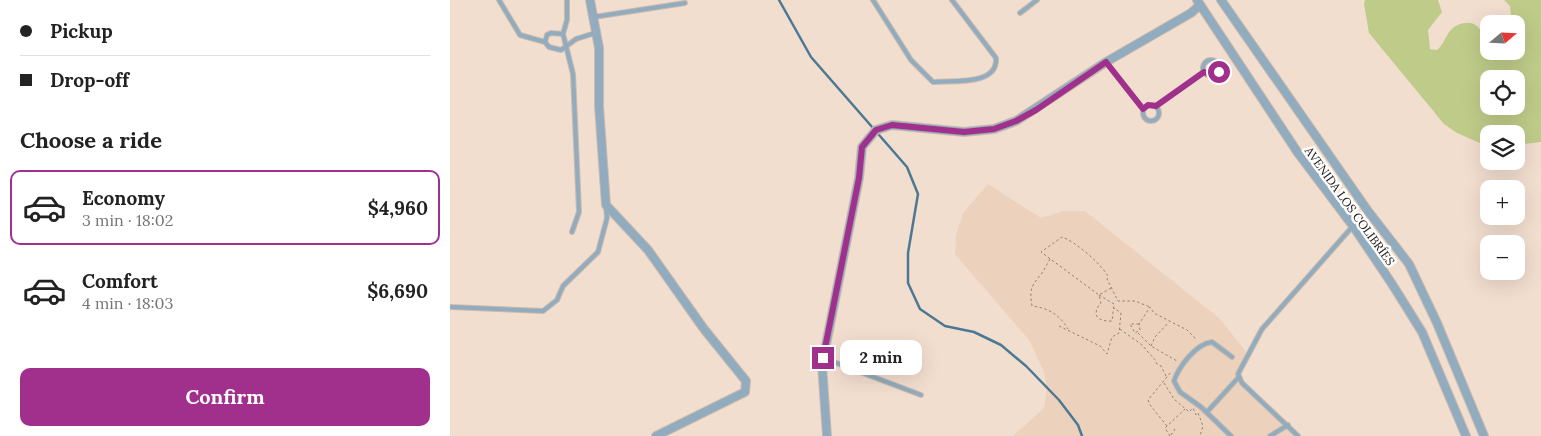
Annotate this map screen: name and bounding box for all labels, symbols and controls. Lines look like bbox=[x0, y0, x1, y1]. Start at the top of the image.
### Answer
north arrow bbox=[1480, 15, 1525, 60]
map controls bbox=[1480, 15, 1525, 280]
text: Pickup bbox=[50, 19, 113, 43]
route start bbox=[1208, 61, 1230, 83]
text: Drop-off bbox=[50, 68, 129, 92]
button: locate bbox=[1480, 70, 1525, 115]
button: layers bbox=[1480, 125, 1525, 170]
text: Choose a ride bbox=[20, 126, 162, 154]
street label: AVENIDA LOS COLIBRÍES bbox=[1301, 143, 1398, 268]
button: + bbox=[1480, 180, 1525, 225]
icon: car bbox=[22, 185, 67, 230]
text: Economy bbox=[82, 186, 165, 210]
text: $4,960 bbox=[368, 196, 428, 220]
text: 3 min · 18:02 bbox=[82, 210, 173, 230]
button: − bbox=[1480, 235, 1525, 280]
icon: car bbox=[22, 268, 67, 313]
text: Comfort bbox=[82, 269, 158, 293]
text: $6,690 bbox=[367, 279, 428, 303]
text: 4 min · 18:03 bbox=[82, 293, 173, 313]
callout: 2 min bbox=[840, 340, 923, 376]
route end bbox=[812, 347, 834, 369]
text: 2 min bbox=[860, 347, 902, 367]
button: Confirm bbox=[20, 368, 430, 426]

